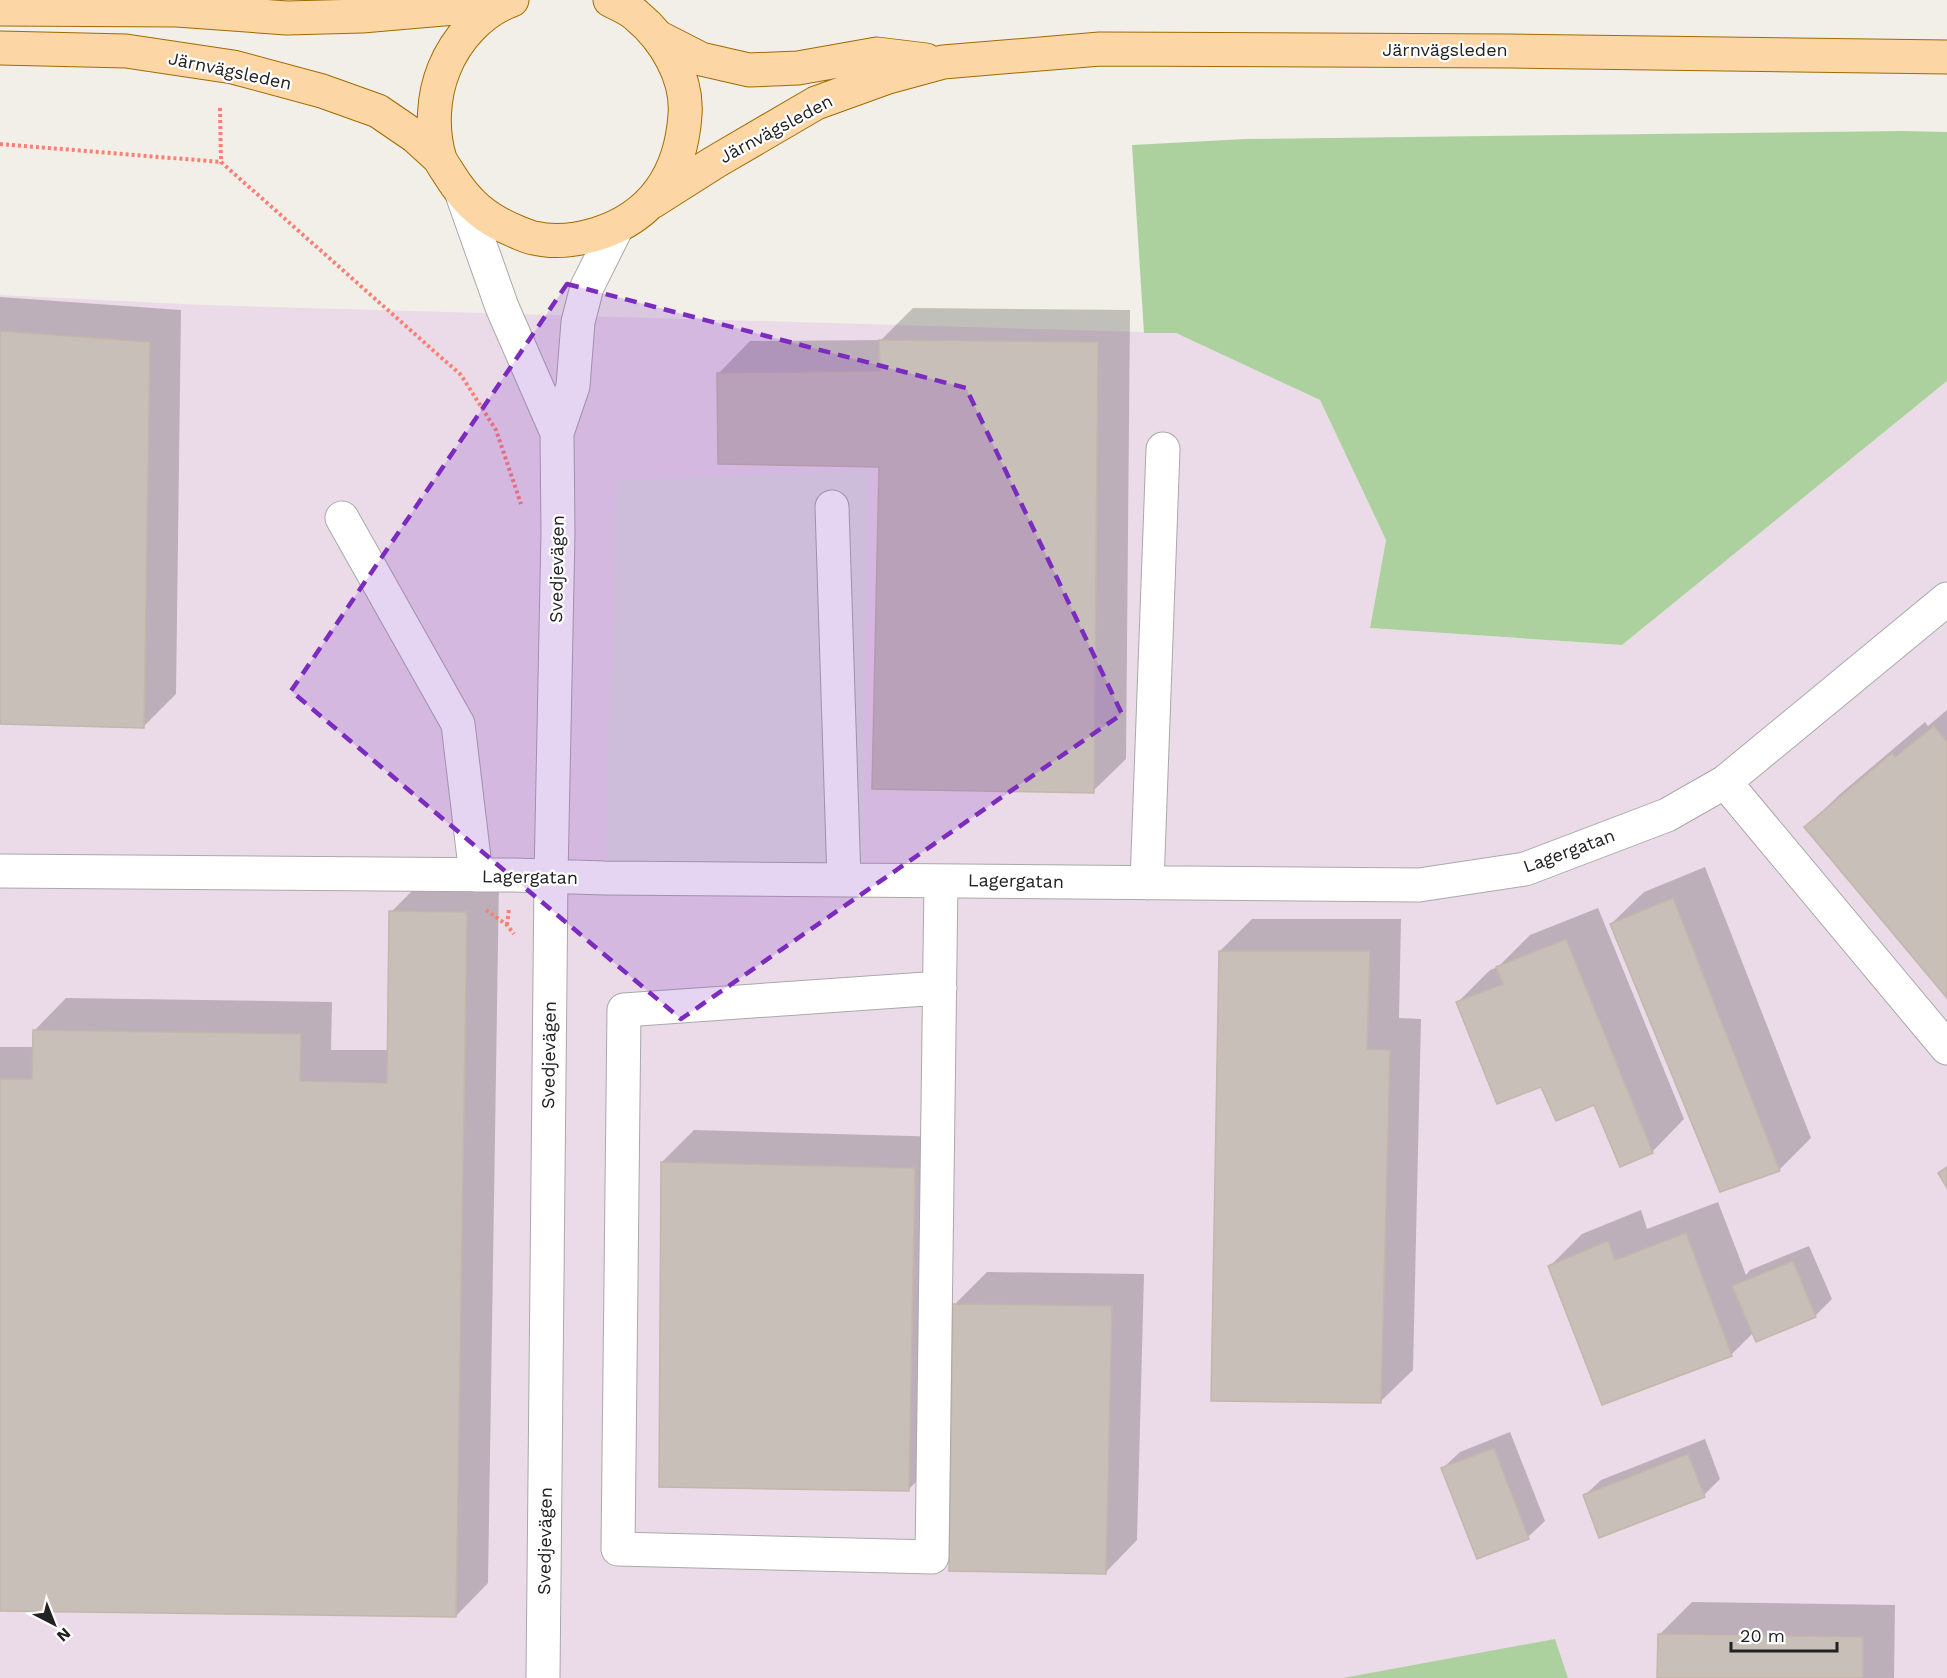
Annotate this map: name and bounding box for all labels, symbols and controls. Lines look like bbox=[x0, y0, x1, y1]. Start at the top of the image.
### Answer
street label: Järnvägsleden bbox=[1382, 39, 1508, 60]
street label: Järnvägsleden bbox=[167, 47, 294, 94]
street label: Järnvägsleden bbox=[715, 90, 836, 167]
street label: Svedjevägen bbox=[545, 515, 568, 623]
street label: Lagergatan bbox=[1520, 824, 1618, 877]
street label: Lagergatan bbox=[482, 865, 578, 888]
street label: Lagergatan bbox=[968, 869, 1064, 892]
street label: Svedjevägen bbox=[537, 1001, 560, 1109]
street label: Svedjevägen bbox=[533, 1487, 556, 1595]
north arrow bbox=[24, 1594, 84, 1654]
scale bar bbox=[1731, 1615, 1838, 1653]
text: N bbox=[53, 1624, 74, 1646]
text: 20 m bbox=[1740, 1625, 1785, 1646]

